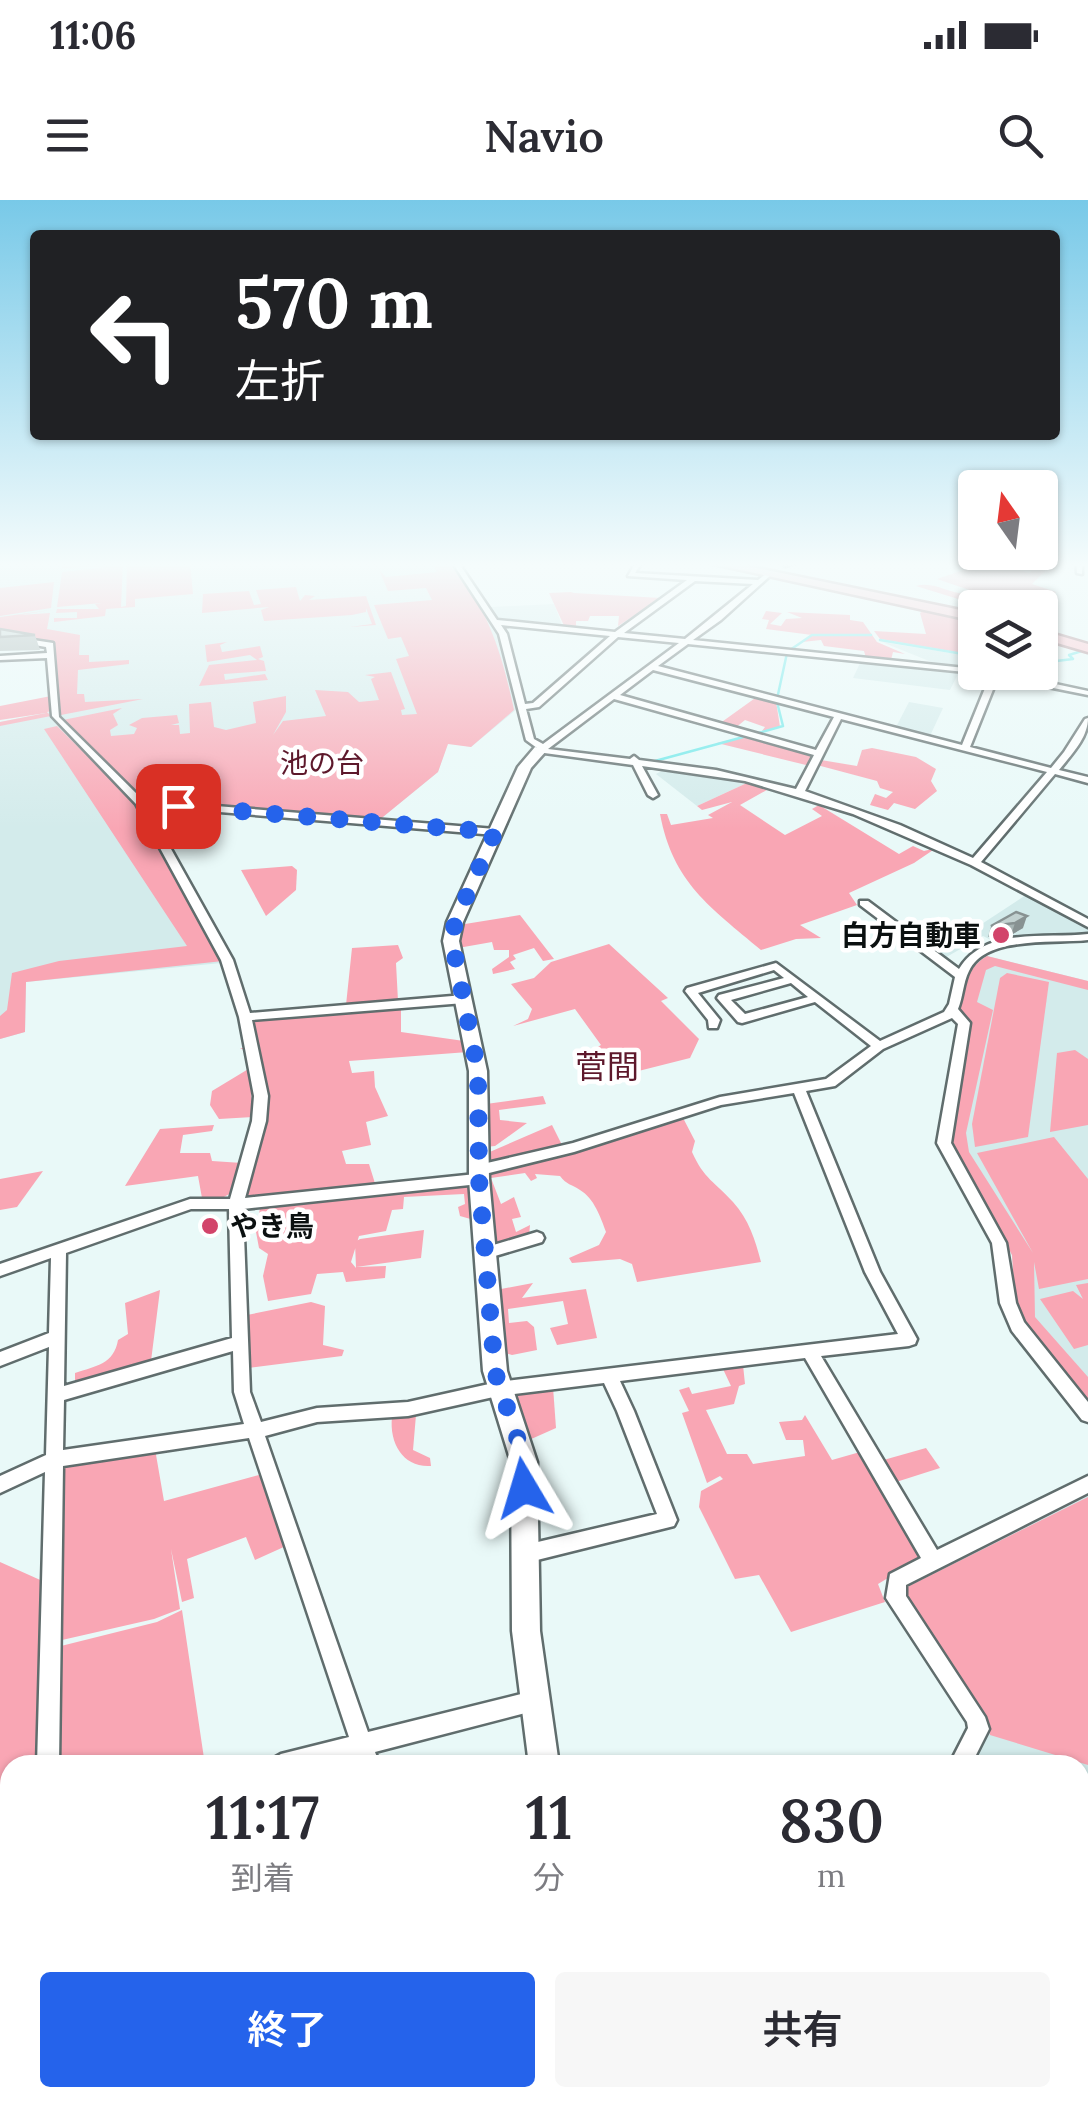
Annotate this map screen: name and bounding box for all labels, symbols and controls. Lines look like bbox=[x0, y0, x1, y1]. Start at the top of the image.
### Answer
text: 11:06 bbox=[50, 11, 136, 59]
text: Navio bbox=[484, 107, 604, 164]
icon: menu bbox=[40, 108, 95, 163]
icon: search bbox=[993, 108, 1048, 163]
text: 570 m bbox=[235, 258, 433, 347]
icon: left bbox=[70, 270, 200, 400]
text: 左折 bbox=[235, 352, 325, 409]
north arrow bbox=[958, 470, 1058, 570]
map controls bbox=[958, 470, 1058, 690]
button: layers bbox=[958, 590, 1058, 690]
district label: 池の台 bbox=[280, 745, 364, 781]
pin bbox=[136, 764, 221, 849]
icon: arrive bbox=[151, 779, 206, 834]
place label: 白方自動車 bbox=[841, 917, 981, 953]
marker: 白方自動車 bbox=[990, 924, 1012, 946]
district label: 菅間 bbox=[575, 1046, 639, 1087]
place label: やき鳥 bbox=[230, 1208, 314, 1244]
marker: やき鳥 bbox=[199, 1215, 221, 1237]
position arrow bbox=[472, 1436, 576, 1540]
text: 11:17 bbox=[206, 1779, 320, 1855]
text: 11 bbox=[525, 1779, 573, 1855]
text: 830 bbox=[778, 1782, 884, 1858]
text: m bbox=[817, 1855, 846, 1896]
text: 到着 bbox=[231, 1857, 295, 1898]
text: 分 bbox=[533, 1857, 565, 1898]
button: 終了 bbox=[40, 1972, 535, 2087]
button: 共有 bbox=[555, 1972, 1050, 2087]

